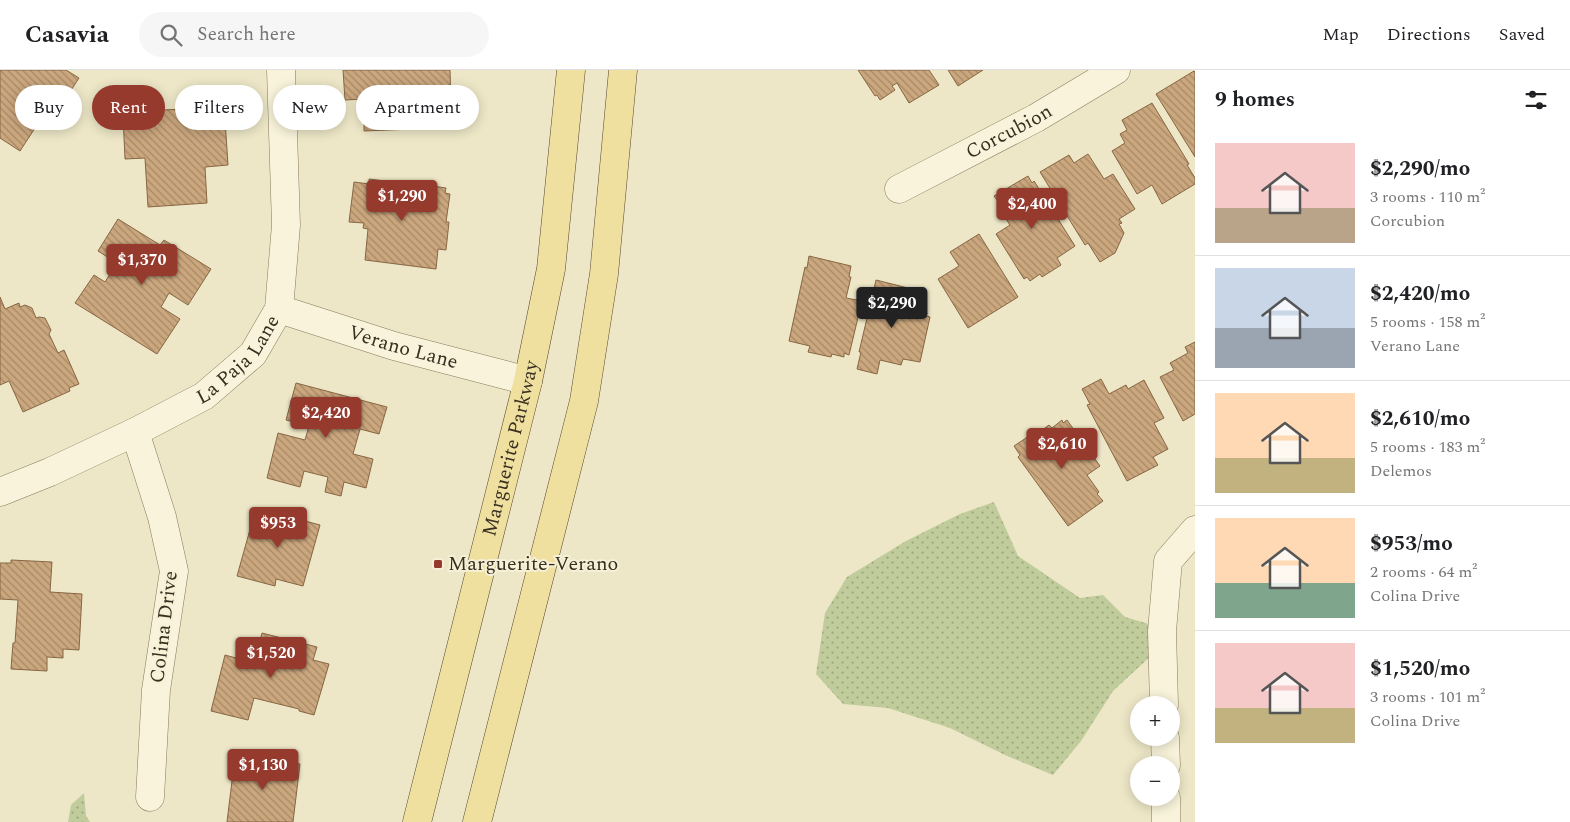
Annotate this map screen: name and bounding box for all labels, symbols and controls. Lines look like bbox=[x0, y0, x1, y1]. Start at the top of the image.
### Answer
search box bbox=[139, 12, 489, 57]
text: Casavia bbox=[25, 17, 109, 53]
text: Search here bbox=[197, 20, 296, 49]
icon: search bbox=[157, 21, 185, 49]
text: Map bbox=[1323, 21, 1359, 48]
text: Directions bbox=[1387, 21, 1471, 48]
text: Saved bbox=[1499, 21, 1545, 48]
text: 9 homes bbox=[1215, 84, 1295, 116]
chip: Buy bbox=[15, 85, 82, 130]
chip: Rent bbox=[92, 85, 165, 130]
chip: Filters bbox=[175, 85, 263, 130]
chip: New bbox=[273, 85, 346, 130]
chip: Apartment bbox=[356, 85, 479, 130]
icon: filters bbox=[1522, 86, 1550, 114]
street label: Corcubion bbox=[960, 97, 1058, 167]
text: $2,290/mo bbox=[1370, 153, 1470, 185]
icon: home bbox=[1255, 163, 1315, 223]
pin: $1,290 bbox=[361, 180, 443, 222]
text: $1,290 bbox=[377, 184, 427, 208]
text: 3 rooms · 110 m² bbox=[1370, 185, 1485, 209]
pin: $2,400 bbox=[991, 188, 1073, 230]
text: $2,400 bbox=[1007, 192, 1057, 216]
text: Corcubion bbox=[1370, 209, 1445, 233]
pin: $1,370 bbox=[101, 244, 183, 286]
text: $1,370 bbox=[117, 248, 167, 272]
text: $2,420/mo bbox=[1370, 278, 1470, 310]
pin: $2,290 bbox=[851, 286, 933, 329]
icon: home bbox=[1255, 288, 1315, 348]
text: $2,290 bbox=[867, 291, 917, 315]
street label: La Paja Lane bbox=[191, 309, 288, 412]
text: 5 rooms · 158 m² bbox=[1370, 310, 1485, 334]
street label: Verano Lane bbox=[345, 317, 461, 377]
text: Verano Lane bbox=[1370, 334, 1460, 358]
street label: Marguerite Parkway bbox=[474, 357, 547, 540]
pin: $2,420 bbox=[285, 396, 367, 439]
text: $2,420 bbox=[301, 401, 351, 425]
text: $2,610/mo bbox=[1370, 403, 1470, 435]
icon: home bbox=[1255, 413, 1315, 473]
pin: $2,610 bbox=[1021, 428, 1103, 470]
text: $2,610 bbox=[1037, 432, 1087, 456]
text: 5 rooms · 183 m² bbox=[1370, 435, 1485, 459]
text: Delemos bbox=[1370, 459, 1432, 483]
pin: $953 bbox=[248, 506, 308, 549]
text: $953 bbox=[260, 511, 296, 535]
text: $953/mo bbox=[1370, 528, 1453, 560]
icon: home bbox=[1255, 538, 1315, 598]
place label: Marguerite-Verano bbox=[448, 549, 618, 579]
marker: Marguerite-Verano bbox=[432, 558, 444, 570]
text: 2 rooms · 64 m² bbox=[1370, 560, 1477, 584]
street label: Colina Drive bbox=[142, 569, 186, 685]
text: Colina Drive bbox=[1370, 584, 1460, 608]
pin: $1,520 bbox=[230, 636, 312, 679]
text: $1,520 bbox=[246, 641, 296, 665]
text: $1,520/mo bbox=[1370, 653, 1470, 685]
icon: home bbox=[1255, 663, 1315, 723]
text: 3 rooms · 101 m² bbox=[1370, 685, 1485, 709]
map controls bbox=[1130, 696, 1180, 806]
button: + bbox=[1130, 696, 1180, 746]
text: Colina Drive bbox=[1370, 709, 1460, 733]
pin: $1,130 bbox=[222, 748, 304, 791]
text: $1,130 bbox=[238, 753, 288, 777]
button: − bbox=[1130, 756, 1180, 806]

